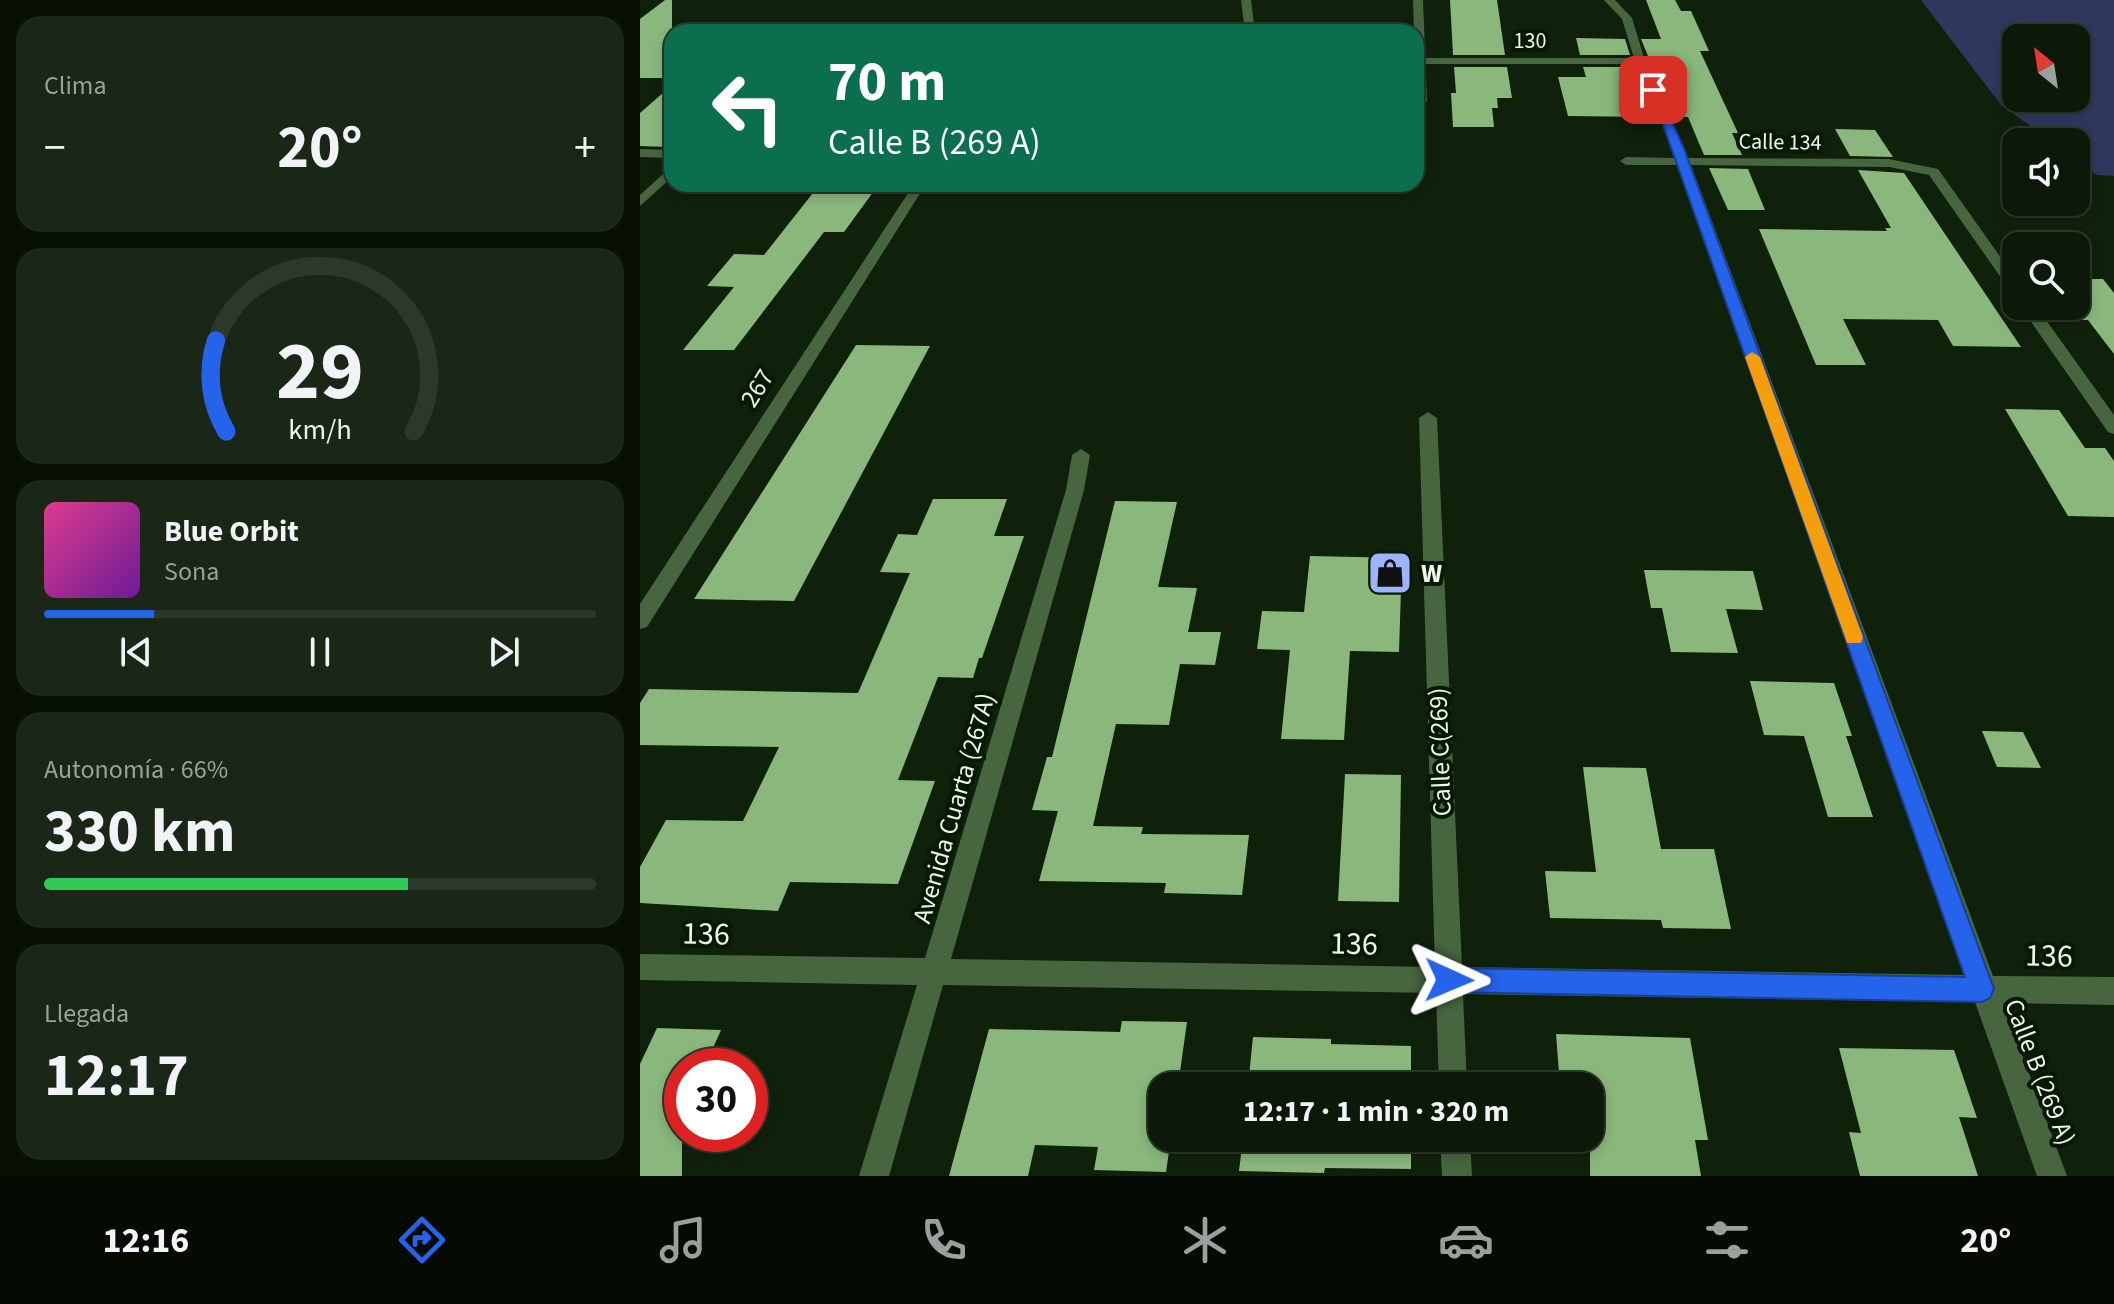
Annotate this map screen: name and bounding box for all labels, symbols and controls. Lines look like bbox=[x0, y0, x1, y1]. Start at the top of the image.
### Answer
north arrow bbox=[2002, 24, 2090, 112]
map controls bbox=[2002, 24, 2090, 320]
street label: 130 bbox=[1514, 25, 1546, 57]
text: 70 m bbox=[828, 43, 946, 122]
icon: left bbox=[696, 56, 800, 160]
pin bbox=[1619, 56, 1687, 124]
text: Clima bbox=[44, 67, 107, 104]
icon: arrive bbox=[1631, 68, 1675, 112]
text: 20° bbox=[277, 106, 363, 191]
text: − bbox=[44, 117, 66, 180]
text: + bbox=[574, 117, 596, 180]
text: Calle B (269 A) bbox=[828, 117, 1041, 168]
street label: Calle 134 bbox=[1738, 125, 1822, 159]
button: sound bbox=[2002, 128, 2090, 216]
button: search bbox=[2002, 232, 2090, 320]
text: 29 bbox=[276, 313, 364, 431]
street label: 267 bbox=[731, 362, 783, 414]
text: km/h bbox=[288, 410, 352, 450]
text: Blue Orbit bbox=[164, 510, 299, 553]
shop icon: W bbox=[1366, 549, 1414, 597]
text: Sona bbox=[164, 553, 219, 590]
place label: W bbox=[1421, 555, 1442, 592]
icon: previous bbox=[114, 630, 158, 674]
icon: pause bbox=[298, 630, 342, 674]
icon: next bbox=[482, 630, 526, 674]
street label: Calle C(269) bbox=[1419, 687, 1461, 817]
street label: Avenida Cuarta (267A) bbox=[903, 688, 1005, 928]
text: Autonomía · 66% bbox=[44, 751, 228, 788]
text: 330 km bbox=[44, 790, 235, 875]
street label: 136 bbox=[682, 911, 730, 957]
street label: 136 bbox=[1330, 921, 1378, 967]
street label: 136 bbox=[2025, 933, 2073, 979]
position arrow bbox=[1407, 938, 1491, 1022]
street label: Calle B (269 A) bbox=[1995, 994, 2085, 1150]
text: Llegada bbox=[44, 995, 129, 1032]
text: 12:17 bbox=[44, 1034, 189, 1119]
speed limit sign: 30 bbox=[664, 1048, 768, 1152]
text: 12:17 · 1 min · 320 m bbox=[1243, 1090, 1509, 1133]
icon: directions bbox=[394, 1212, 450, 1268]
icon: music bbox=[655, 1212, 711, 1268]
icon: phone bbox=[916, 1212, 972, 1268]
icon: climate bbox=[1177, 1212, 1233, 1268]
icon: car bbox=[1438, 1212, 1494, 1268]
icon: filters bbox=[1699, 1212, 1755, 1268]
text: 12:16 bbox=[103, 1215, 189, 1266]
text: 20° bbox=[1960, 1215, 2012, 1266]

